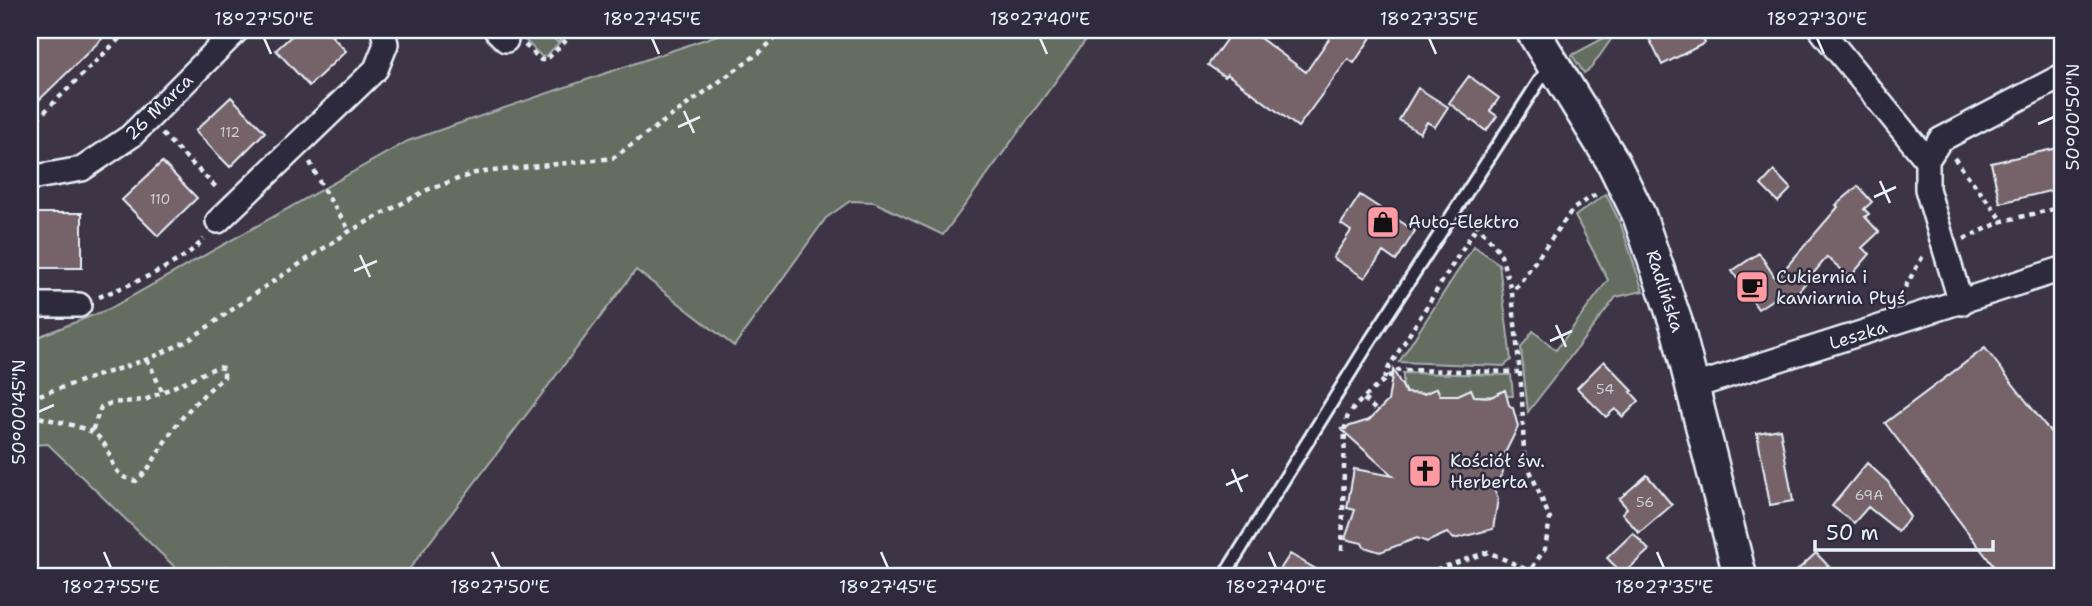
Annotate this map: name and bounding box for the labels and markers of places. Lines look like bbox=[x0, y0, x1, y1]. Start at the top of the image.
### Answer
shop icon: Auto-Elektro bbox=[1364, 203, 1402, 241]
place label: Auto-Elektro bbox=[1408, 210, 1519, 234]
place label: Cukiernia i kawiarnia Ptyś bbox=[1776, 265, 1906, 310]
cafe icon: Cukiernia i kawiarnia Ptyś bbox=[1733, 268, 1771, 306]
place label: Kościół św. Herberta bbox=[1450, 449, 1545, 494]
church icon: Kościół św. Herberta bbox=[1406, 452, 1444, 490]

